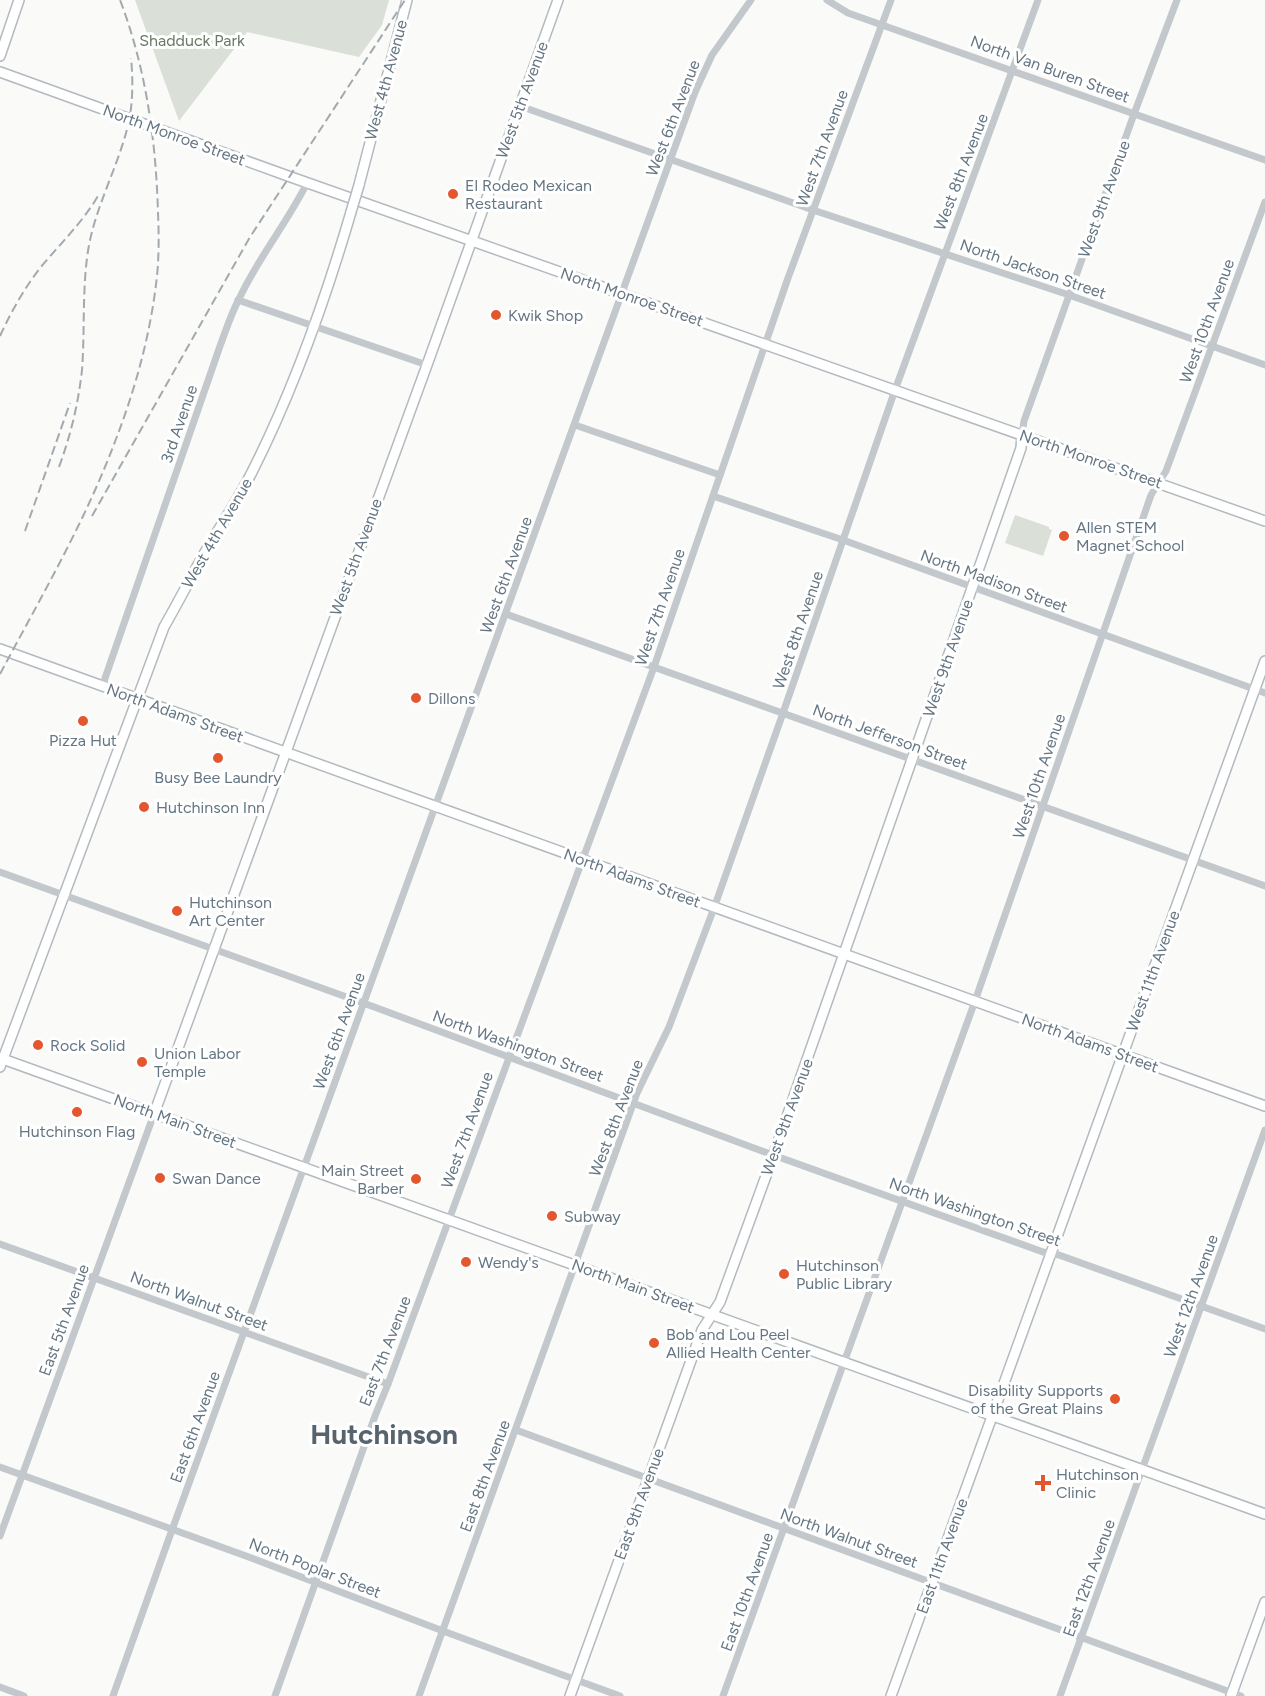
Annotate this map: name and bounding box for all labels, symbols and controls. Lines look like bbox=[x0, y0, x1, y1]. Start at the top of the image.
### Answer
street label: West 4th Avenue bbox=[361, 17, 411, 142]
park label: Shadduck Park bbox=[139, 31, 245, 50]
street label: North Van Buren Street bbox=[968, 31, 1132, 107]
street label: West 5th Avenue bbox=[492, 39, 552, 161]
street label: West 6th Avenue bbox=[642, 57, 704, 179]
street label: West 7th Avenue bbox=[792, 87, 852, 209]
street label: North Monroe Street bbox=[100, 100, 248, 170]
street label: West 8th Avenue bbox=[930, 111, 992, 233]
street label: West 9th Avenue bbox=[1074, 138, 1134, 260]
place label: El Rodeo Mexican Restaurant bbox=[465, 176, 592, 213]
marker: El Rodeo Mexican Restaurant bbox=[446, 187, 460, 201]
street label: North Jackson Street bbox=[957, 235, 1109, 303]
street label: West 10th Avenue bbox=[1176, 256, 1238, 386]
street label: North Monroe Street bbox=[558, 264, 706, 330]
place label: Kwik Shop bbox=[508, 306, 583, 325]
marker: Kwik Shop bbox=[489, 308, 503, 322]
street label: 3rd Avenue bbox=[157, 382, 201, 466]
street label: North Monroe Street bbox=[1017, 426, 1165, 492]
street label: West 4th Avenue bbox=[178, 474, 256, 591]
street label: West 5th Avenue bbox=[326, 496, 386, 618]
street label: West 6th Avenue bbox=[476, 514, 536, 636]
place label: Allen STEM Magnet School bbox=[1076, 518, 1184, 555]
marker: Allen STEM Magnet School bbox=[1057, 529, 1071, 543]
street label: West 7th Avenue bbox=[631, 546, 689, 668]
street label: North Madison Street bbox=[918, 546, 1070, 616]
street label: West 8th Avenue bbox=[769, 568, 827, 692]
street label: West 9th Avenue bbox=[919, 597, 977, 719]
street label: North Adams Street bbox=[104, 679, 246, 747]
place label: Dillons bbox=[428, 689, 475, 708]
marker: Dillons bbox=[409, 691, 423, 705]
street label: North Jefferson Street bbox=[810, 700, 970, 774]
street label: West 10th Avenue bbox=[1009, 711, 1069, 841]
marker: Pizza Hut bbox=[76, 714, 90, 728]
place label: Pizza Hut bbox=[49, 731, 117, 750]
marker: Busy Bee Laundry bbox=[211, 751, 225, 765]
place label: Busy Bee Laundry bbox=[154, 768, 282, 787]
place label: Hutchinson Inn bbox=[156, 798, 265, 817]
marker: Hutchinson Inn bbox=[137, 800, 151, 814]
street label: North Adams Street bbox=[561, 844, 703, 912]
place label: Hutchinson Art Center bbox=[189, 893, 272, 930]
marker: Hutchinson Art Center bbox=[170, 904, 184, 918]
street label: West 11th Avenue bbox=[1122, 908, 1184, 1034]
street label: West 6th Avenue bbox=[309, 970, 369, 1092]
street label: North Washington Street bbox=[430, 1006, 606, 1086]
street label: North Adams Street bbox=[1019, 1009, 1161, 1077]
place label: Rock Solid bbox=[50, 1036, 125, 1055]
marker: Rock Solid bbox=[31, 1038, 45, 1052]
place label: Union Labor Temple bbox=[154, 1044, 241, 1081]
marker: Union Labor Temple bbox=[135, 1055, 149, 1069]
street label: West 9th Avenue bbox=[757, 1056, 817, 1178]
street label: West 8th Avenue bbox=[585, 1057, 647, 1179]
street label: West 7th Avenue bbox=[437, 1069, 497, 1191]
street label: North Main Street bbox=[111, 1090, 239, 1152]
marker: Hutchinson Flag bbox=[70, 1105, 84, 1119]
place label: Hutchinson Flag bbox=[19, 1122, 135, 1141]
place label: Main Street Barber bbox=[321, 1161, 405, 1198]
place label: Swan Dance bbox=[172, 1169, 261, 1188]
marker: Swan Dance bbox=[153, 1171, 167, 1185]
marker: Main Street Barber bbox=[409, 1172, 423, 1186]
street label: North Washington Street bbox=[887, 1174, 1063, 1250]
place label: Subway bbox=[564, 1207, 621, 1226]
marker: Subway bbox=[545, 1209, 559, 1223]
street label: West 12th Avenue bbox=[1160, 1232, 1222, 1360]
place label: Wendy's bbox=[478, 1253, 539, 1272]
marker: Wendy's bbox=[459, 1255, 473, 1269]
street label: North Main Street bbox=[569, 1255, 697, 1317]
place label: Hutchinson Public Library bbox=[796, 1256, 893, 1293]
street label: East 5th Avenue bbox=[35, 1261, 93, 1378]
street label: North Walnut Street bbox=[128, 1267, 270, 1335]
marker: Hutchinson Public Library bbox=[777, 1267, 791, 1281]
street label: East 7th Avenue bbox=[355, 1293, 415, 1409]
place label: Bob and Lou Peel Allied Health Center bbox=[666, 1325, 811, 1362]
marker: Bob and Lou Peel Allied Health Center bbox=[647, 1336, 661, 1350]
street label: East 6th Avenue bbox=[166, 1368, 224, 1485]
place label: Disability Supports of the Great Plains bbox=[968, 1381, 1103, 1418]
marker: Disability Supports of the Great Plains bbox=[1108, 1392, 1122, 1406]
district label: Hutchinson bbox=[310, 1417, 458, 1451]
street label: East 8th Avenue bbox=[456, 1417, 514, 1535]
street label: East 9th Avenue bbox=[610, 1445, 668, 1562]
place label: Hutchinson Clinic bbox=[1056, 1465, 1139, 1502]
marker: Hutchinson Clinic bbox=[1034, 1474, 1052, 1492]
street label: East 11th Avenue bbox=[912, 1495, 972, 1616]
street label: North Walnut Street bbox=[778, 1504, 920, 1572]
street label: East 12th Avenue bbox=[1059, 1516, 1119, 1639]
street label: East 10th Avenue bbox=[717, 1530, 777, 1654]
street label: North Poplar Street bbox=[246, 1534, 384, 1602]

